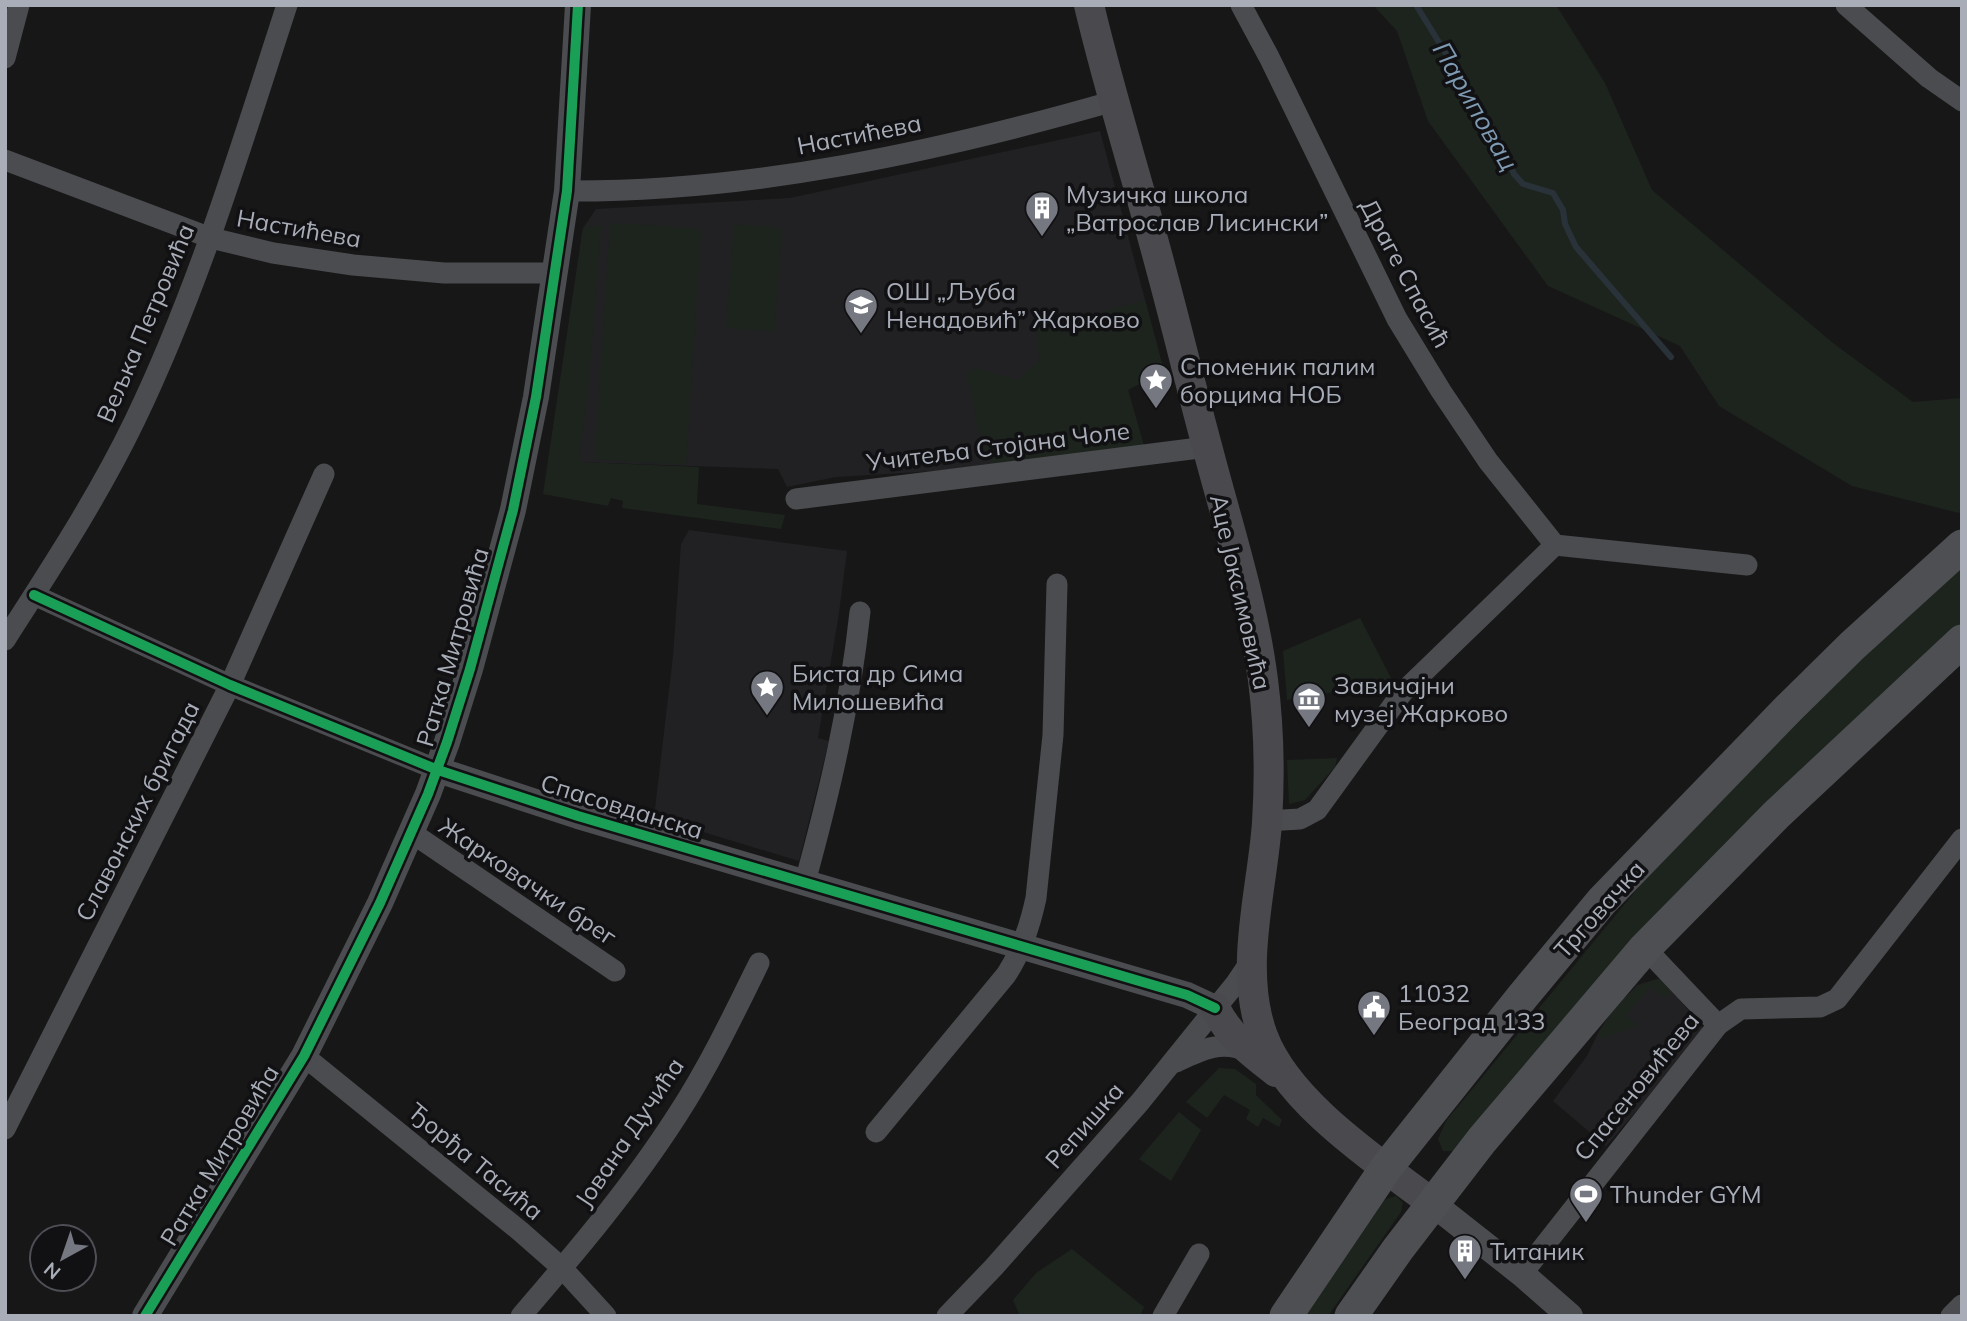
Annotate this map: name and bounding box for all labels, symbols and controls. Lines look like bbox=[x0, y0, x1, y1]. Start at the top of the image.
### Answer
water label: Париповац bbox=[1426, 35, 1526, 177]
street label: Настићева bbox=[794, 107, 924, 161]
place label: Музичка школа „Ватрослав Лисински” bbox=[1066, 179, 1329, 237]
building icon: Музичка школа „Ватрослав Лисински” bbox=[1023, 189, 1061, 238]
street label: Драге Спасић bbox=[1354, 193, 1458, 353]
street label: Настићева bbox=[234, 202, 364, 254]
street label: Вељка Петровића bbox=[90, 219, 200, 427]
place label: ОШ „Љуба Ненадовић” Жарково bbox=[886, 276, 1140, 334]
school or university icon: ОШ „Љуба Ненадовић” Жарково bbox=[842, 286, 880, 335]
place label: Споменик палим борцима НОБ bbox=[1180, 351, 1375, 409]
place icon: Споменик палим борцима НОБ bbox=[1137, 361, 1175, 410]
street label: Учитеља Стојана Чоле bbox=[864, 415, 1131, 477]
street label: Аце Јоксимовића bbox=[1204, 491, 1278, 693]
street label: Ратка Митровића bbox=[409, 544, 495, 750]
place label: Биста др Сима Милошевића bbox=[792, 658, 963, 716]
place icon: Биста др Сима Милошевића bbox=[748, 668, 786, 717]
place label: Завичајни музеј Жарково bbox=[1334, 670, 1508, 728]
museum icon: Завичајни музеј Жарково bbox=[1290, 680, 1328, 729]
street label: Славонских бригада bbox=[68, 696, 206, 926]
street label: Спасовданска bbox=[537, 767, 707, 845]
street label: Жарковачки брег bbox=[434, 811, 623, 952]
street label: Трговачка bbox=[1547, 854, 1651, 964]
place label: 11032 Београд 133 bbox=[1398, 978, 1546, 1036]
public building icon: 11032 Београд 133 bbox=[1355, 988, 1393, 1037]
street label: Спасеновићева bbox=[1567, 1006, 1705, 1166]
street label: Јована Дучића bbox=[568, 1052, 690, 1212]
street label: Ратка Митровића bbox=[153, 1059, 285, 1251]
street label: Репишка bbox=[1038, 1076, 1130, 1174]
street label: Ђорђа Тасића bbox=[402, 1096, 550, 1226]
sports icon: Thunder GYM bbox=[1567, 1175, 1605, 1224]
place label: Thunder GYM bbox=[1610, 1179, 1762, 1209]
north arrow bbox=[28, 1223, 98, 1293]
building icon: Титаник bbox=[1446, 1232, 1484, 1281]
place label: Титаник bbox=[1490, 1236, 1584, 1266]
text: N bbox=[39, 1257, 65, 1285]

